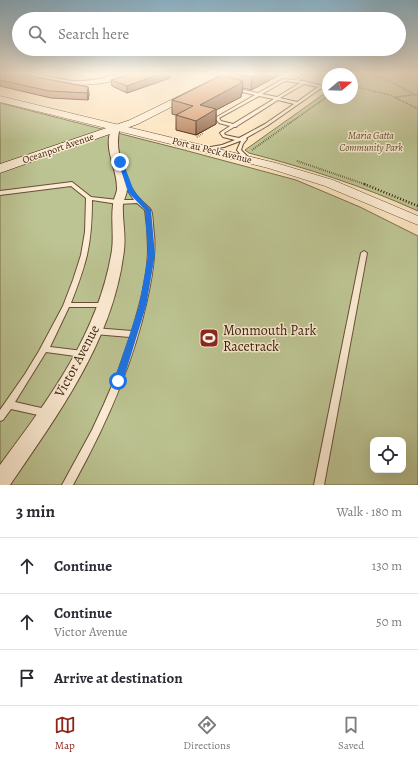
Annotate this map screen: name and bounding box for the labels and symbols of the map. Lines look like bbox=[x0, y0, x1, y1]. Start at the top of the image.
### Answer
north arrow bbox=[322, 68, 358, 104]
park label: Maria Gatta Community Park bbox=[339, 129, 403, 154]
street label: Oceanport Avenue bbox=[21, 130, 96, 167]
street label: Port au Peck Avenue bbox=[171, 134, 254, 166]
route end bbox=[111, 153, 129, 171]
place label: Monmouth Park Racetrack bbox=[223, 321, 317, 356]
street label: Victor Avenue bbox=[50, 322, 104, 401]
sports icon: Monmouth Park Racetrack bbox=[198, 327, 220, 349]
route start bbox=[109, 372, 127, 390]

